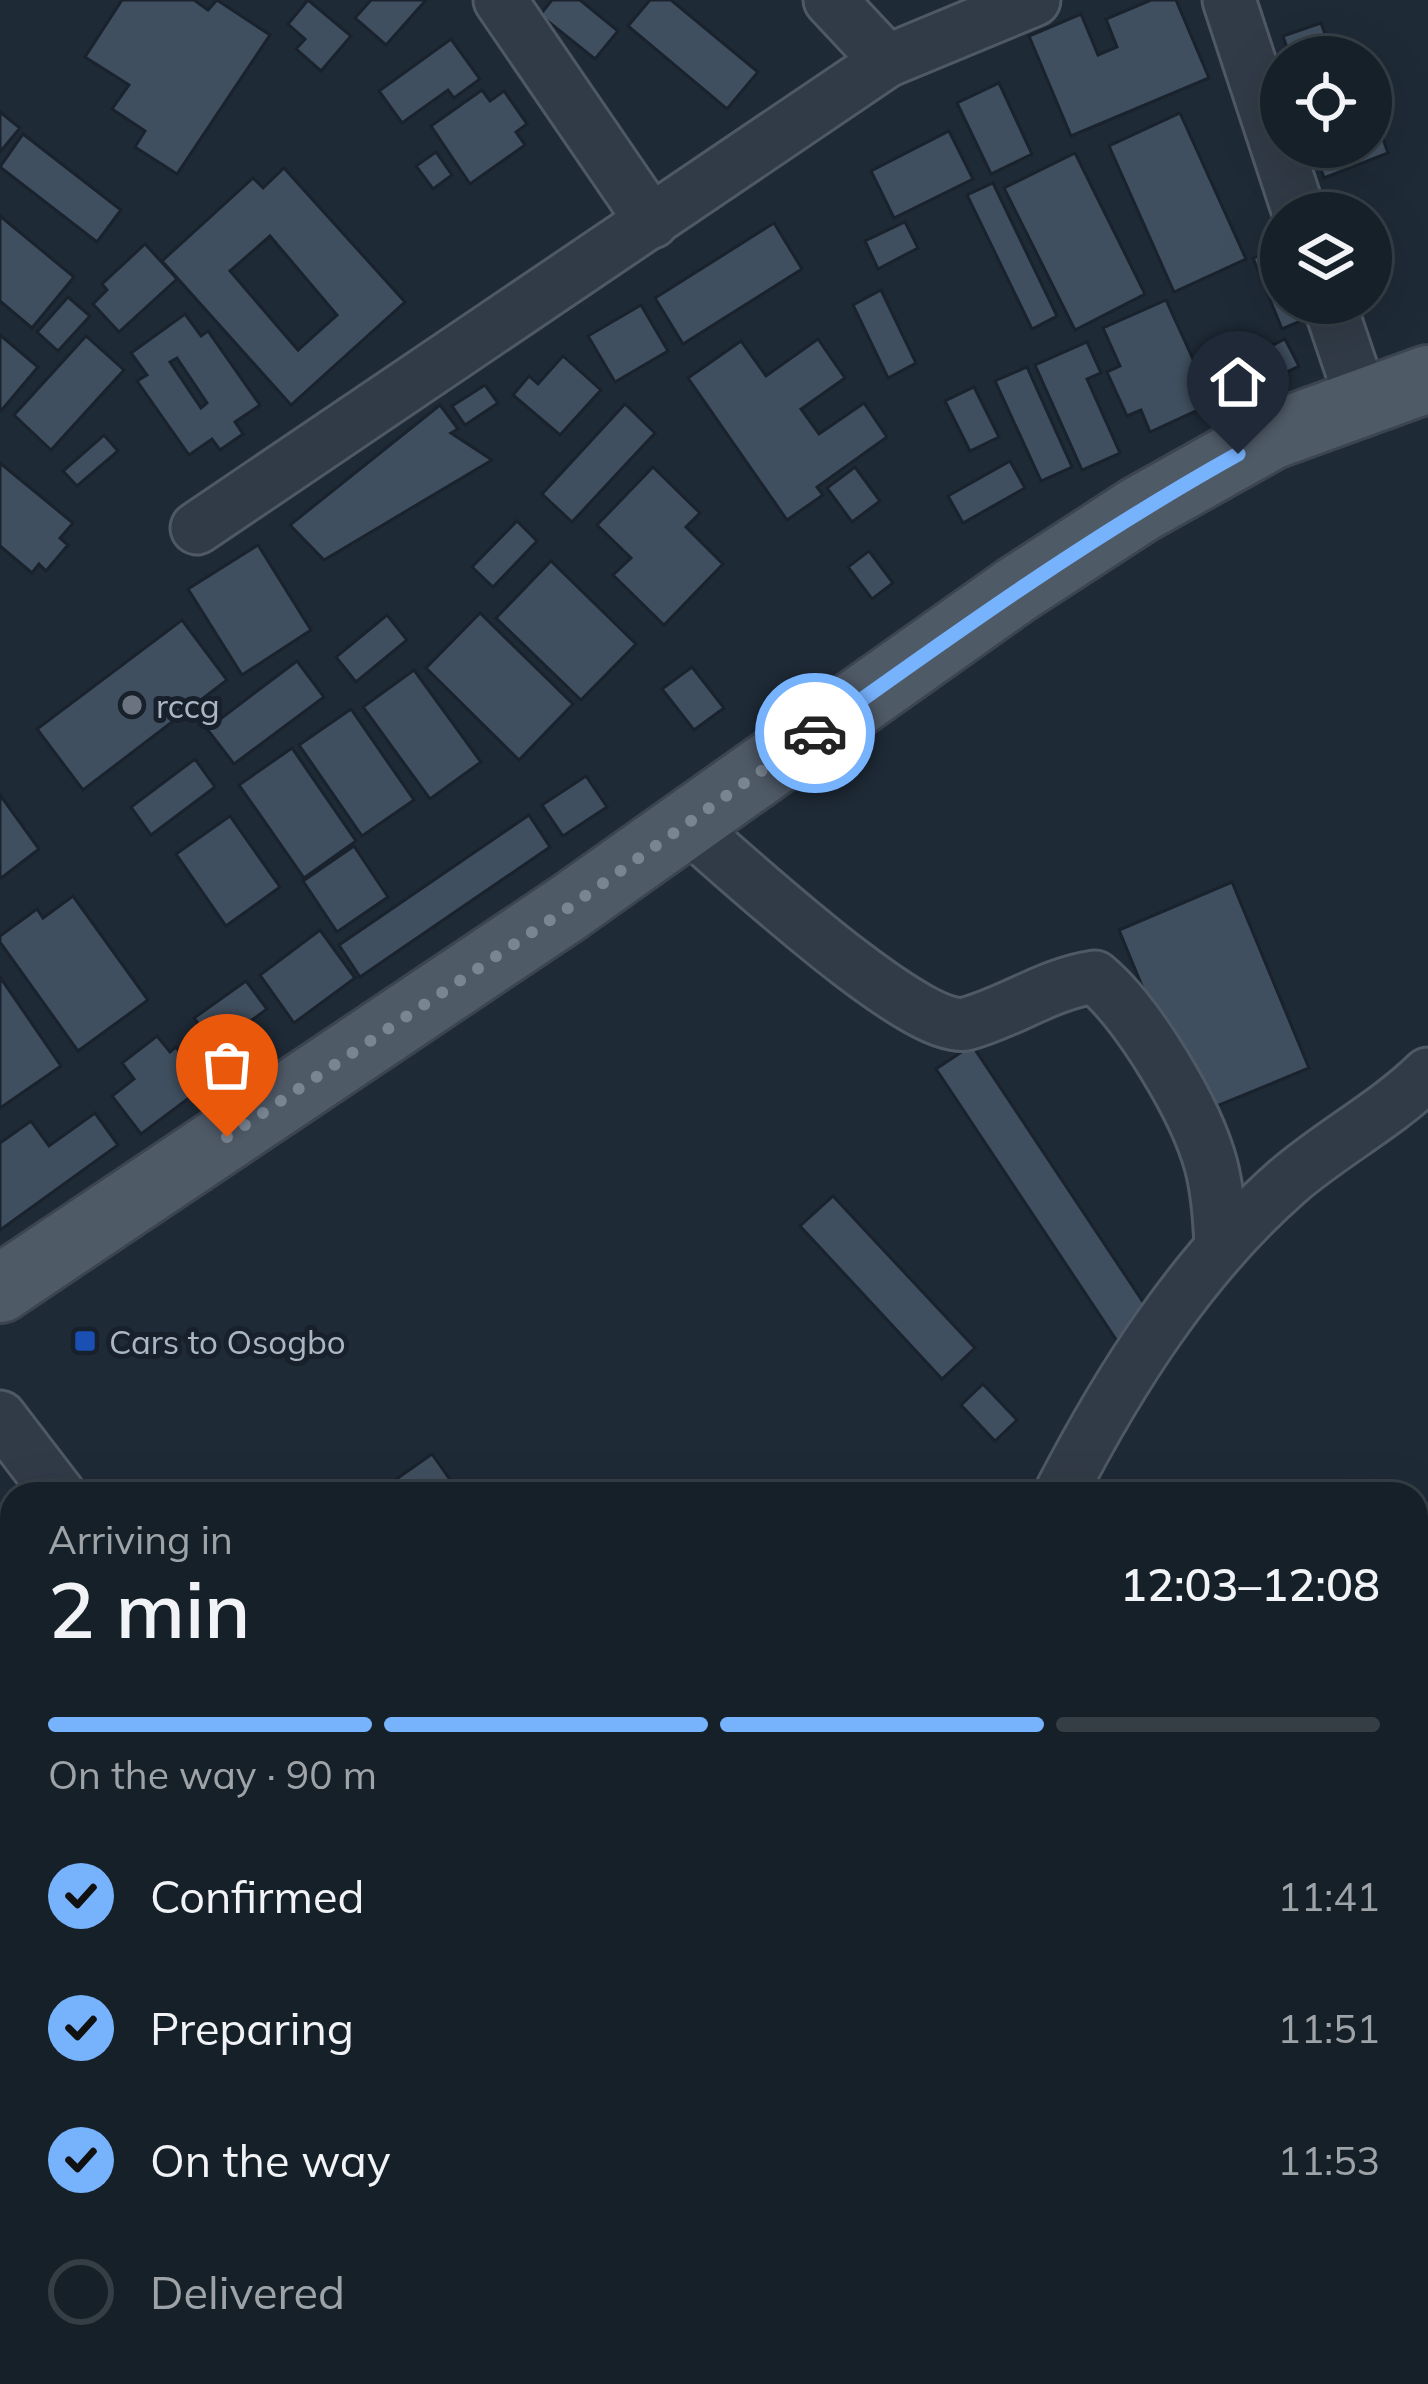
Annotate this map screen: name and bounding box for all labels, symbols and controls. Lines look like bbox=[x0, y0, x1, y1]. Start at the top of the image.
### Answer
map controls bbox=[1260, 36, 1392, 324]
button: locate bbox=[1260, 36, 1392, 168]
button: layers bbox=[1260, 192, 1392, 324]
pin bbox=[1187, 331, 1289, 454]
icon: home bbox=[1205, 349, 1271, 415]
courier bbox=[755, 673, 875, 793]
place label: rccg bbox=[156, 685, 220, 726]
marker: rccg bbox=[119, 692, 145, 718]
icon: car bbox=[782, 700, 848, 766]
pin bbox=[176, 1014, 278, 1137]
icon: bag bbox=[194, 1032, 260, 1098]
place label: Cars to Osogbo bbox=[109, 1321, 346, 1362]
marker: Cars to Osogbo bbox=[72, 1328, 98, 1354]
text: Arriving in bbox=[48, 1515, 233, 1564]
text: 12:03–12:08 bbox=[1120, 1556, 1380, 1612]
text: 2 min bbox=[48, 1560, 251, 1658]
text: On the way · 90 m bbox=[48, 1750, 377, 1799]
icon: check bbox=[48, 1863, 114, 1929]
text: Confirmed bbox=[150, 1868, 364, 1924]
text: 11:41 bbox=[1278, 1872, 1380, 1921]
icon: check bbox=[48, 1995, 114, 2061]
text: Preparing bbox=[150, 2000, 354, 2056]
text: 11:51 bbox=[1278, 2004, 1380, 2053]
icon: check bbox=[48, 2127, 114, 2193]
text: On the way bbox=[150, 2132, 391, 2188]
text: 11:53 bbox=[1278, 2136, 1380, 2185]
text: Delivered bbox=[150, 2264, 345, 2320]

